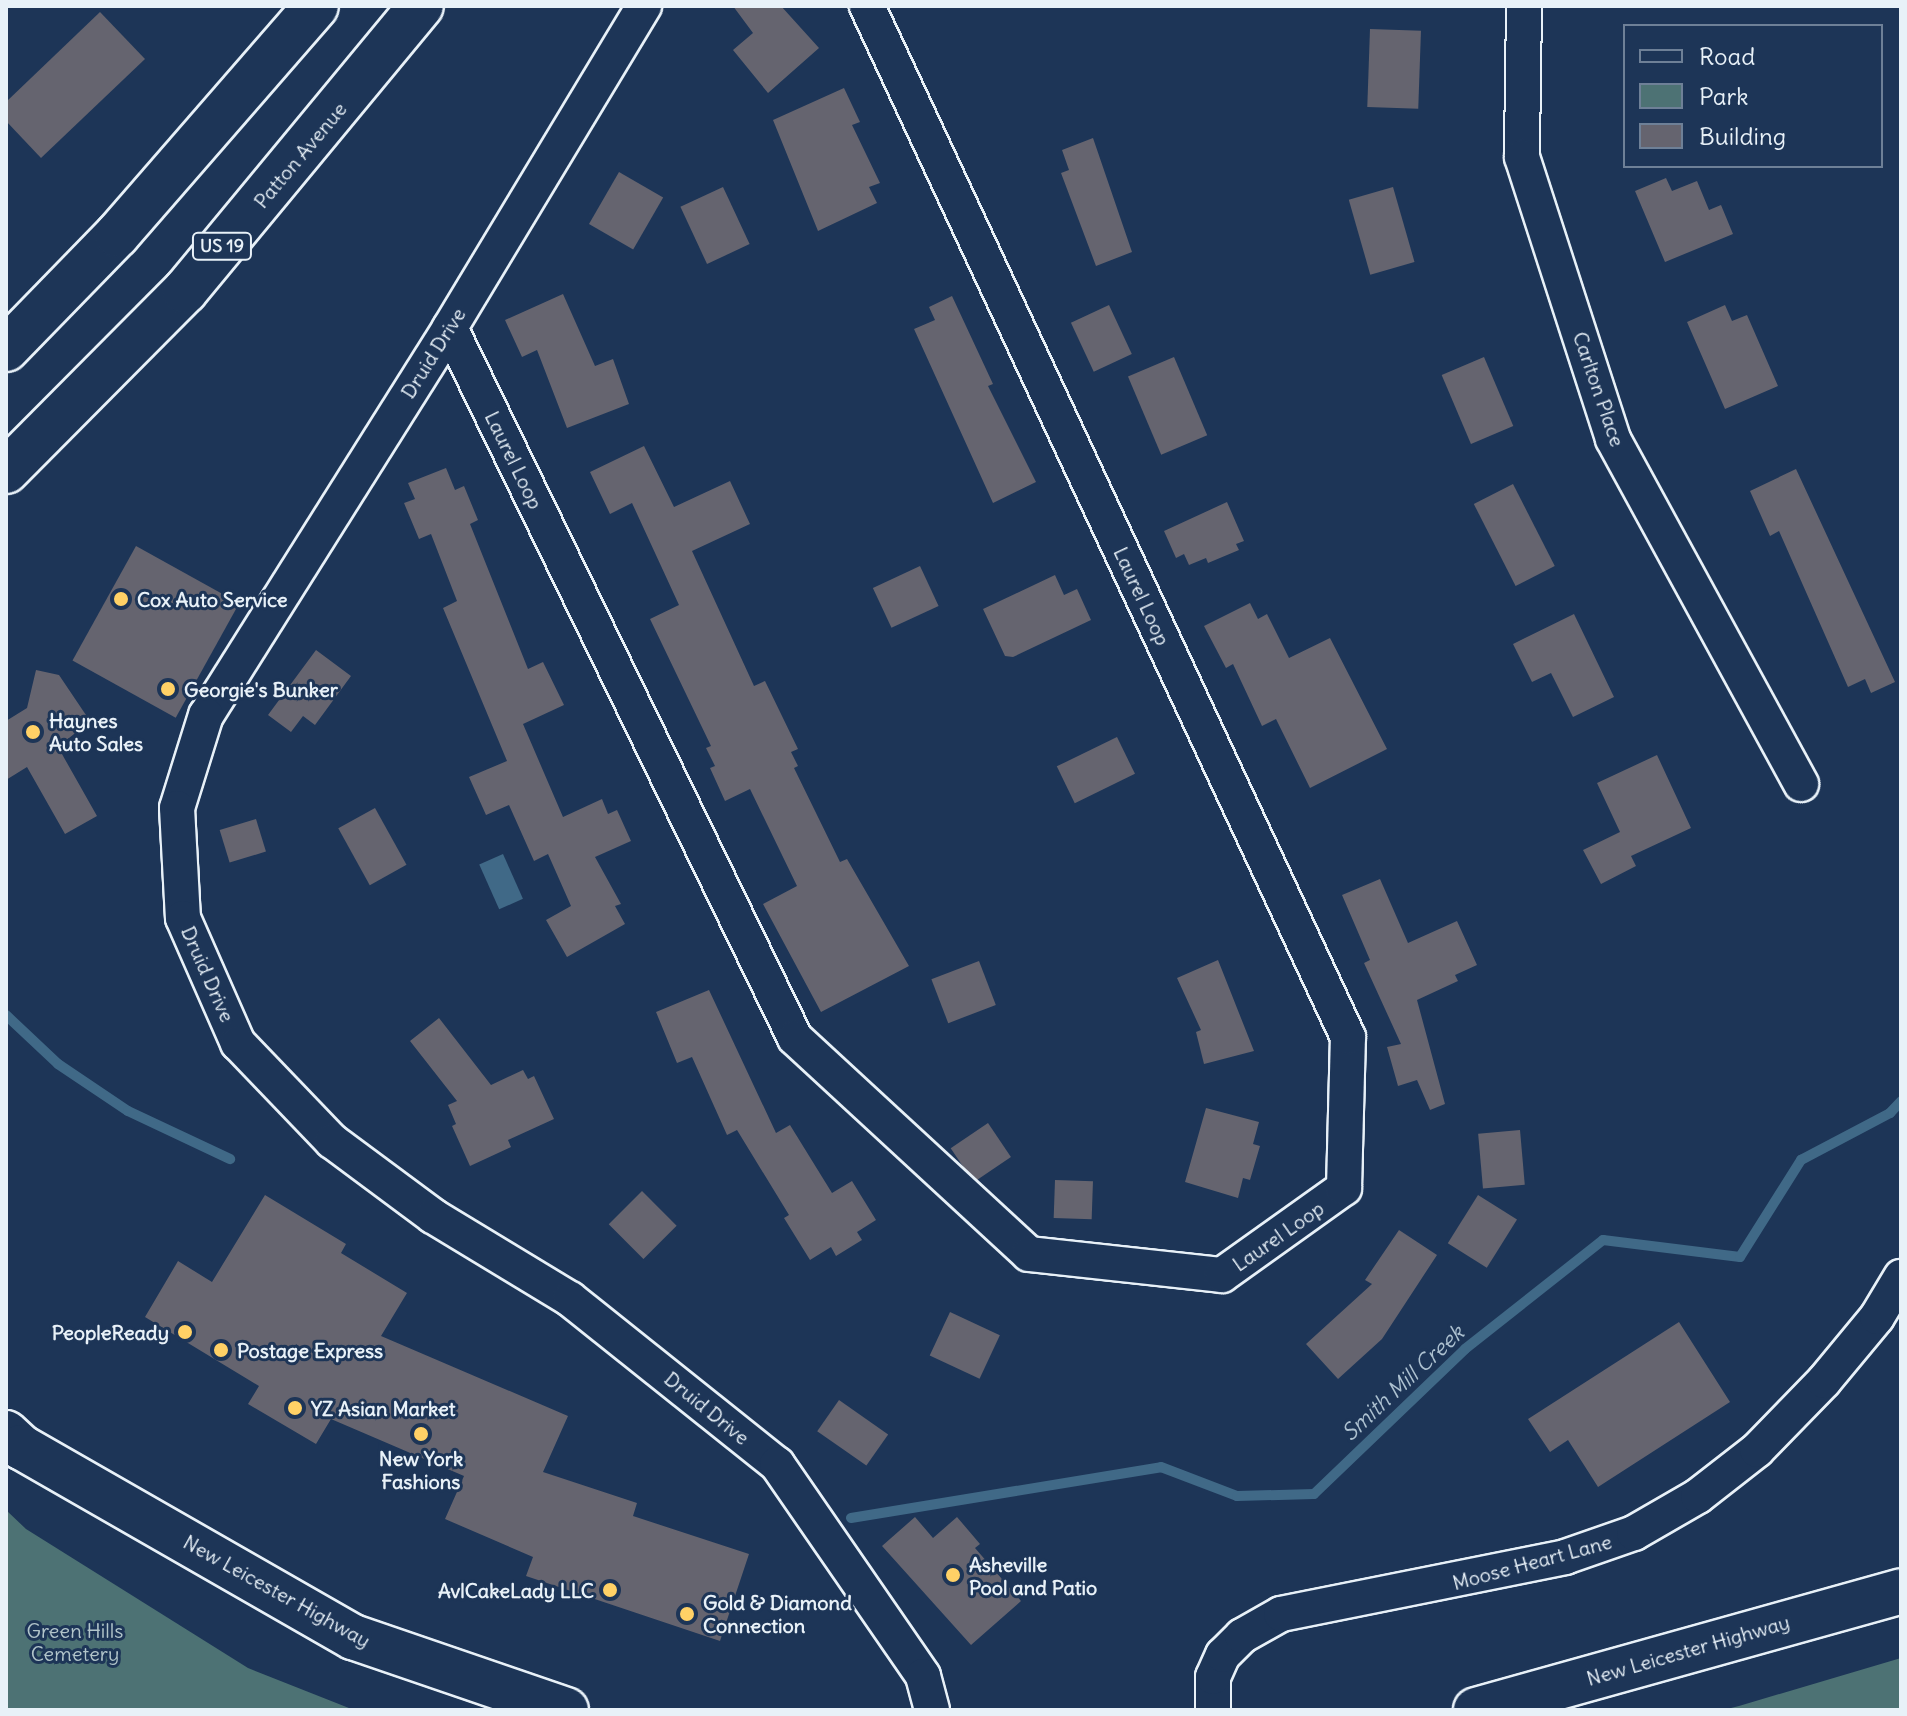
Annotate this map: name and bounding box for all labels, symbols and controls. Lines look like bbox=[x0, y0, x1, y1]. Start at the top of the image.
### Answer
legend bbox=[1623, 24, 1883, 168]
text: Road bbox=[1699, 41, 1755, 71]
text: Park bbox=[1699, 81, 1749, 111]
street label: Patton Avenue bbox=[249, 97, 351, 213]
text: Building bbox=[1699, 121, 1786, 151]
road number: US 19 bbox=[190, 232, 254, 260]
street label: Druid Drive bbox=[396, 303, 470, 403]
street label: Carlton Place bbox=[1568, 328, 1630, 450]
street label: Laurel Loop bbox=[480, 407, 548, 513]
street label: Laurel Loop bbox=[1109, 543, 1175, 649]
place label: Cox Auto Service bbox=[137, 587, 288, 611]
marker: Cox Auto Service bbox=[112, 590, 130, 608]
place label: Georgie's Bunker bbox=[184, 677, 338, 701]
marker: Georgie's Bunker bbox=[159, 680, 177, 698]
place label: Haynes Auto Sales bbox=[49, 708, 143, 755]
marker: Haynes Auto Sales bbox=[24, 723, 42, 741]
street label: Druid Drive bbox=[176, 922, 240, 1026]
street label: Laurel Loop bbox=[1228, 1196, 1328, 1276]
place label: PeopleReady bbox=[52, 1320, 169, 1344]
water label: Smith Mill Creek bbox=[1337, 1320, 1469, 1446]
marker: PeopleReady bbox=[176, 1323, 194, 1341]
place label: Postage Express bbox=[237, 1338, 383, 1362]
marker: Postage Express bbox=[212, 1341, 230, 1359]
street label: Druid Drive bbox=[660, 1366, 754, 1450]
place label: YZ Asian Market bbox=[311, 1396, 456, 1420]
marker: YZ Asian Market bbox=[286, 1399, 304, 1417]
marker: New York Fashions bbox=[412, 1425, 430, 1443]
place label: New York Fashions bbox=[379, 1446, 463, 1493]
street label: Moose Heart Lane bbox=[1450, 1529, 1614, 1595]
street label: New Leicester Highway bbox=[179, 1530, 375, 1652]
place label: Asheville Pool and Patio bbox=[969, 1552, 1097, 1599]
marker: Asheville Pool and Patio bbox=[944, 1566, 962, 1584]
place label: AvlCakeLady LLC bbox=[438, 1578, 594, 1602]
marker: AvlCakeLady LLC bbox=[601, 1581, 619, 1599]
place label: Gold & Diamond Connection bbox=[703, 1590, 852, 1637]
marker: Gold & Diamond Connection bbox=[678, 1605, 696, 1623]
street label: New Leicester Highway bbox=[1584, 1610, 1792, 1690]
park label: Green Hills Cemetery bbox=[27, 1618, 123, 1665]

